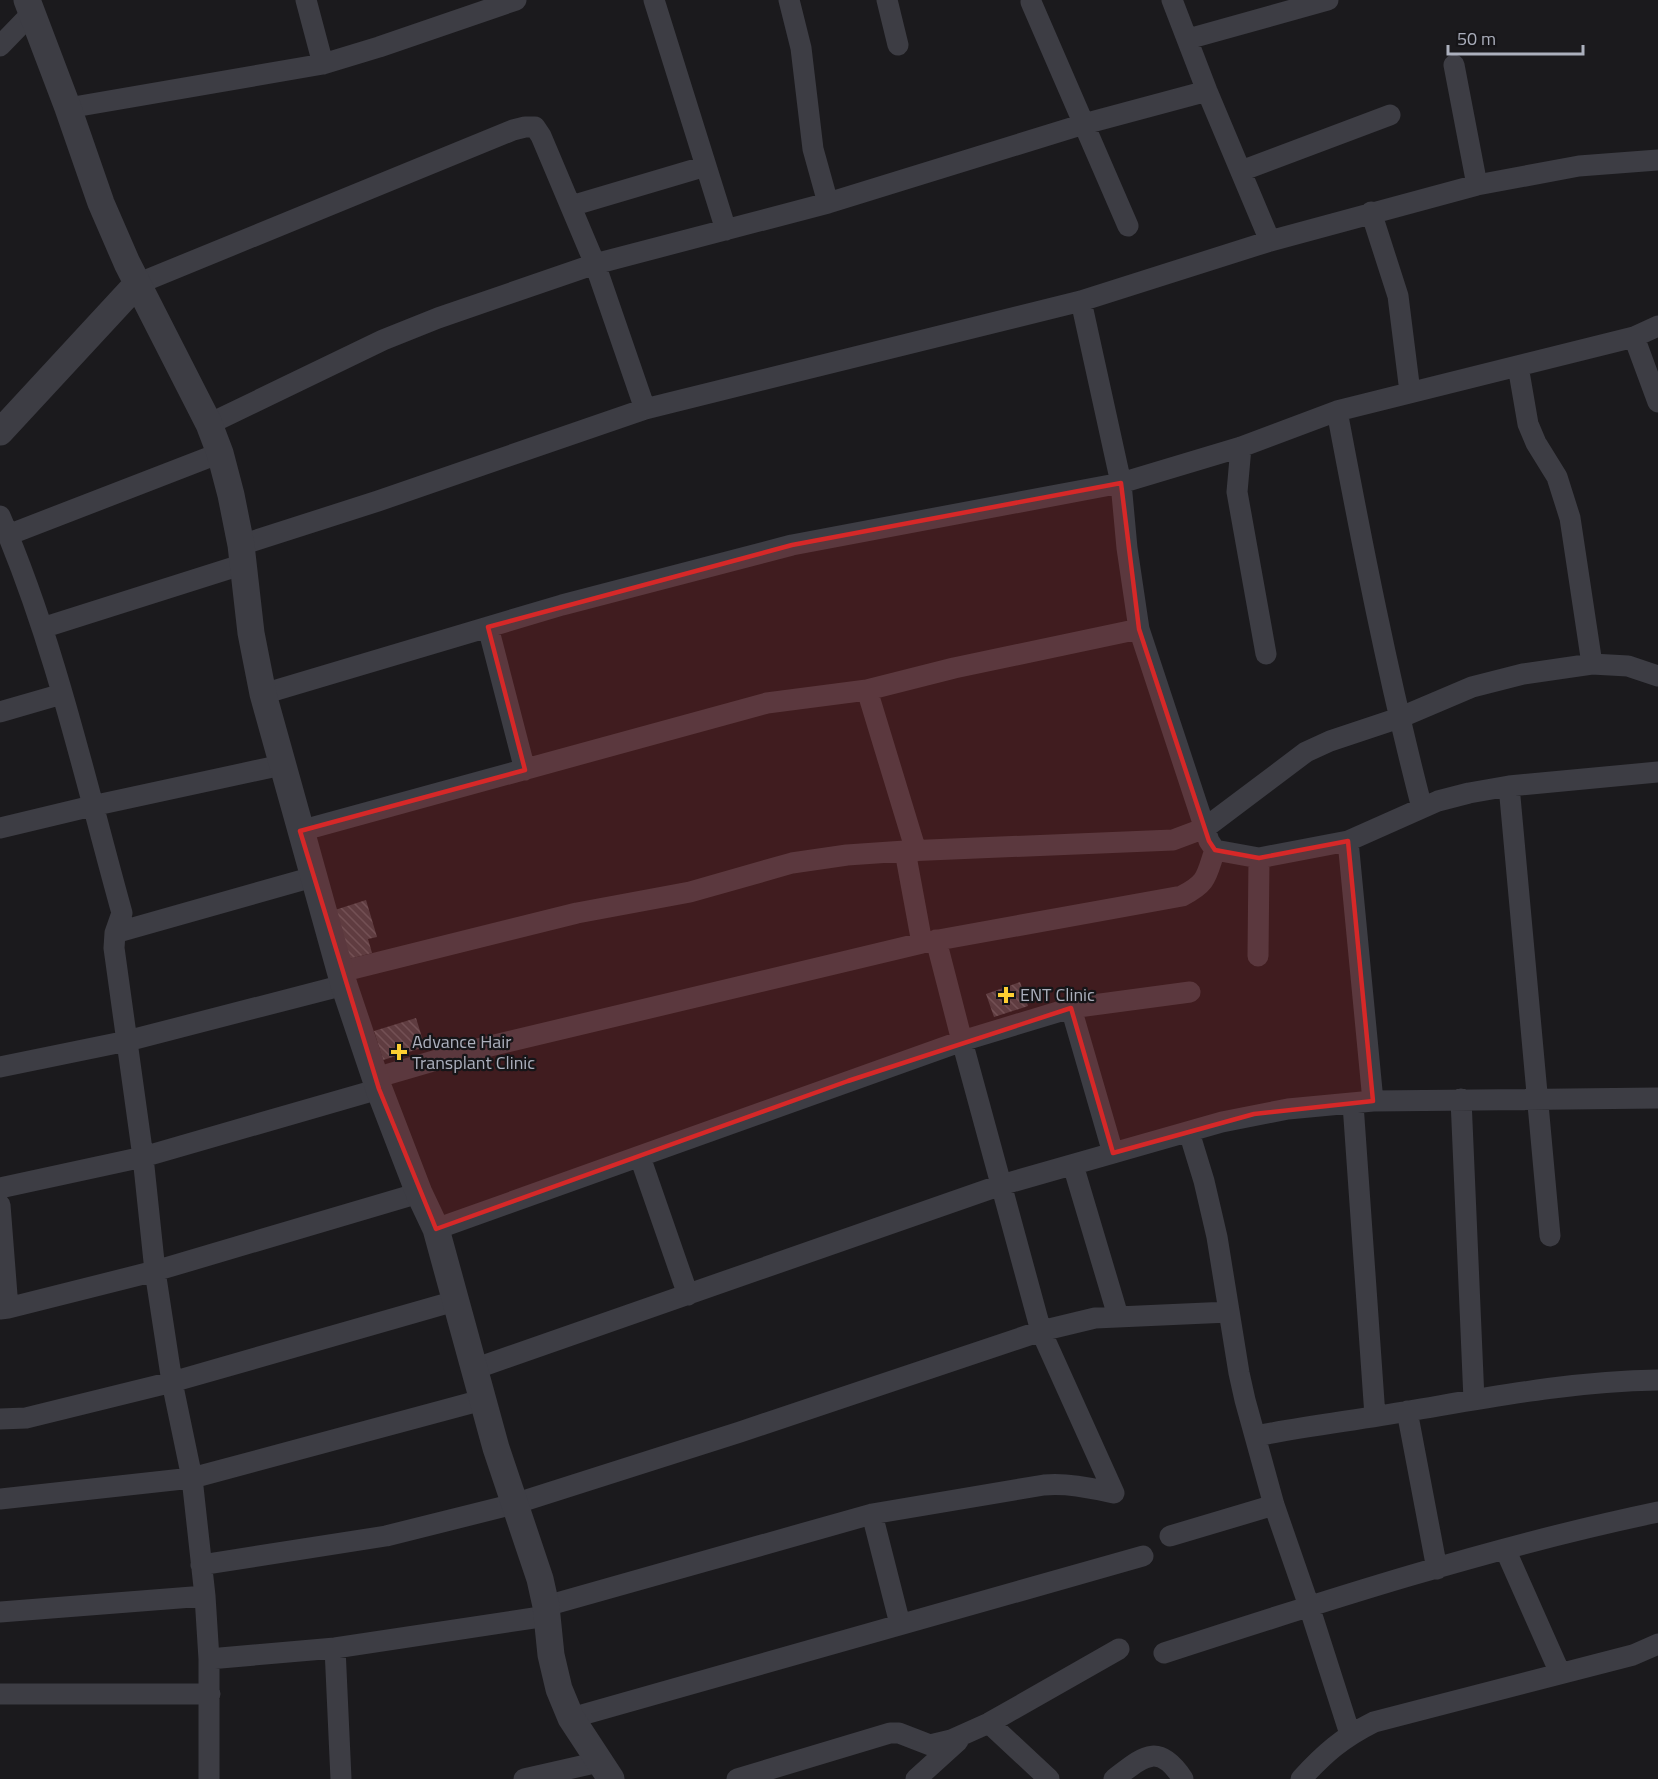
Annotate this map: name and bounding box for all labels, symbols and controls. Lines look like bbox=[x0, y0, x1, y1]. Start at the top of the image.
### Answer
scale bar bbox=[1448, 18, 1583, 56]
text: 50 m bbox=[1457, 25, 1496, 52]
place label: ENT Clinic bbox=[1020, 981, 1095, 1008]
marker: ENT Clinic bbox=[997, 986, 1015, 1004]
place label: Advance Hair Transplant Clinic bbox=[412, 1028, 535, 1076]
marker: Advance Hair Transplant Clinic bbox=[390, 1043, 408, 1061]

